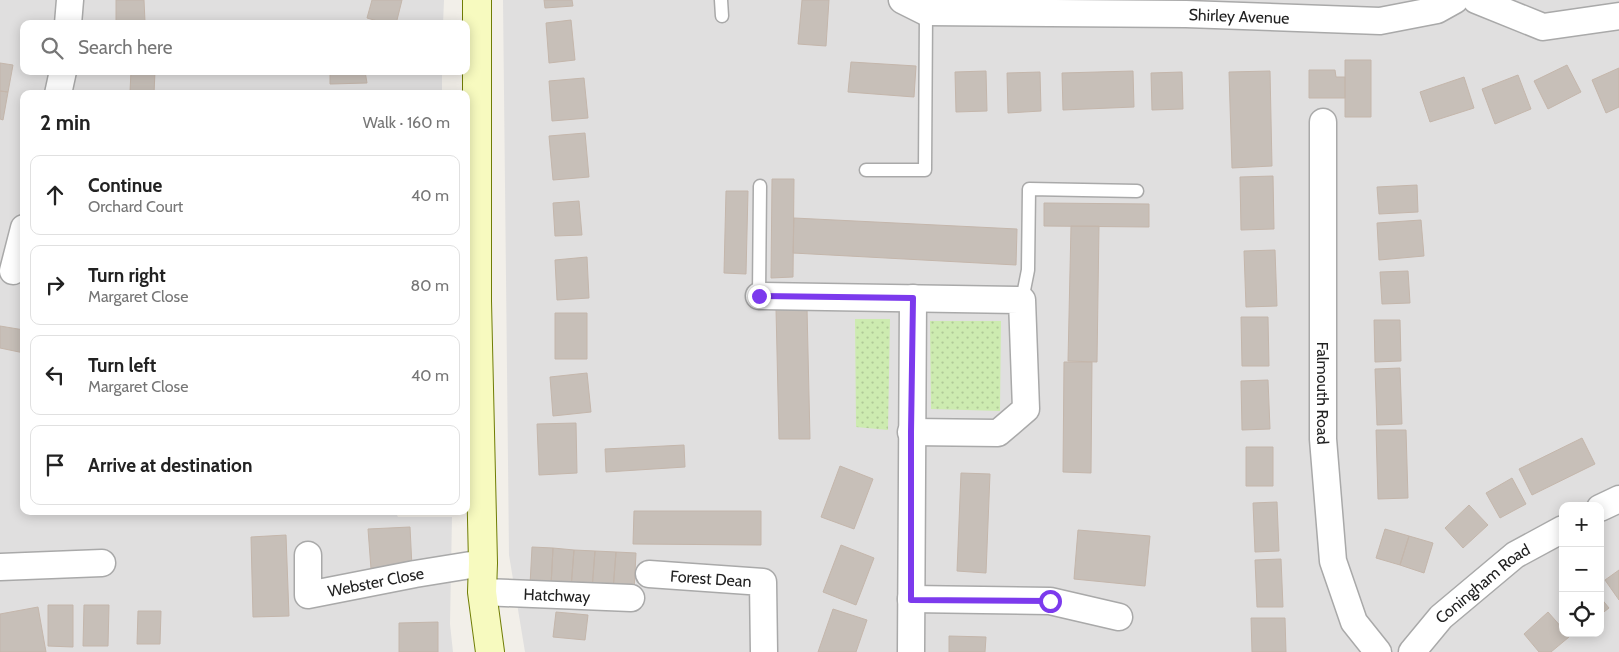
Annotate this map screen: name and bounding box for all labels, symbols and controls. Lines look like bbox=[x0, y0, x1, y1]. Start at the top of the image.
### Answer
street label: Shirley Avenue bbox=[1188, 5, 1290, 27]
search box bbox=[20, 20, 470, 75]
icon: search bbox=[38, 34, 66, 62]
text: Search here bbox=[78, 36, 172, 59]
text: 2 min bbox=[40, 110, 91, 135]
text: Walk · 160 m bbox=[363, 113, 450, 132]
text: Continue bbox=[88, 174, 162, 197]
icon: ahead bbox=[41, 181, 69, 209]
text: 40 m bbox=[411, 186, 449, 205]
text: Orchard Court bbox=[88, 197, 183, 216]
text: Turn right bbox=[88, 264, 166, 287]
icon: right bbox=[41, 271, 69, 299]
text: 80 m bbox=[411, 276, 449, 295]
route end bbox=[748, 285, 771, 308]
text: Margaret Close bbox=[88, 287, 188, 306]
street label: Falmouth Road bbox=[1313, 342, 1333, 445]
text: Turn left bbox=[88, 354, 156, 377]
icon: left bbox=[41, 361, 69, 389]
text: 40 m bbox=[411, 366, 449, 385]
text: Margaret Close bbox=[88, 377, 188, 396]
icon: arrive bbox=[41, 451, 69, 479]
text: Arrive at destination bbox=[88, 454, 252, 477]
map controls bbox=[1559, 502, 1604, 637]
button: + bbox=[1559, 502, 1604, 547]
street label: Coningham Road bbox=[1431, 539, 1533, 627]
button: − bbox=[1559, 547, 1604, 592]
street label: Webster Close bbox=[326, 563, 425, 600]
street label: Forest Dean bbox=[669, 566, 752, 591]
street label: Hatchway bbox=[523, 584, 591, 606]
route start bbox=[1039, 590, 1062, 613]
button: locate bbox=[1559, 592, 1604, 637]

